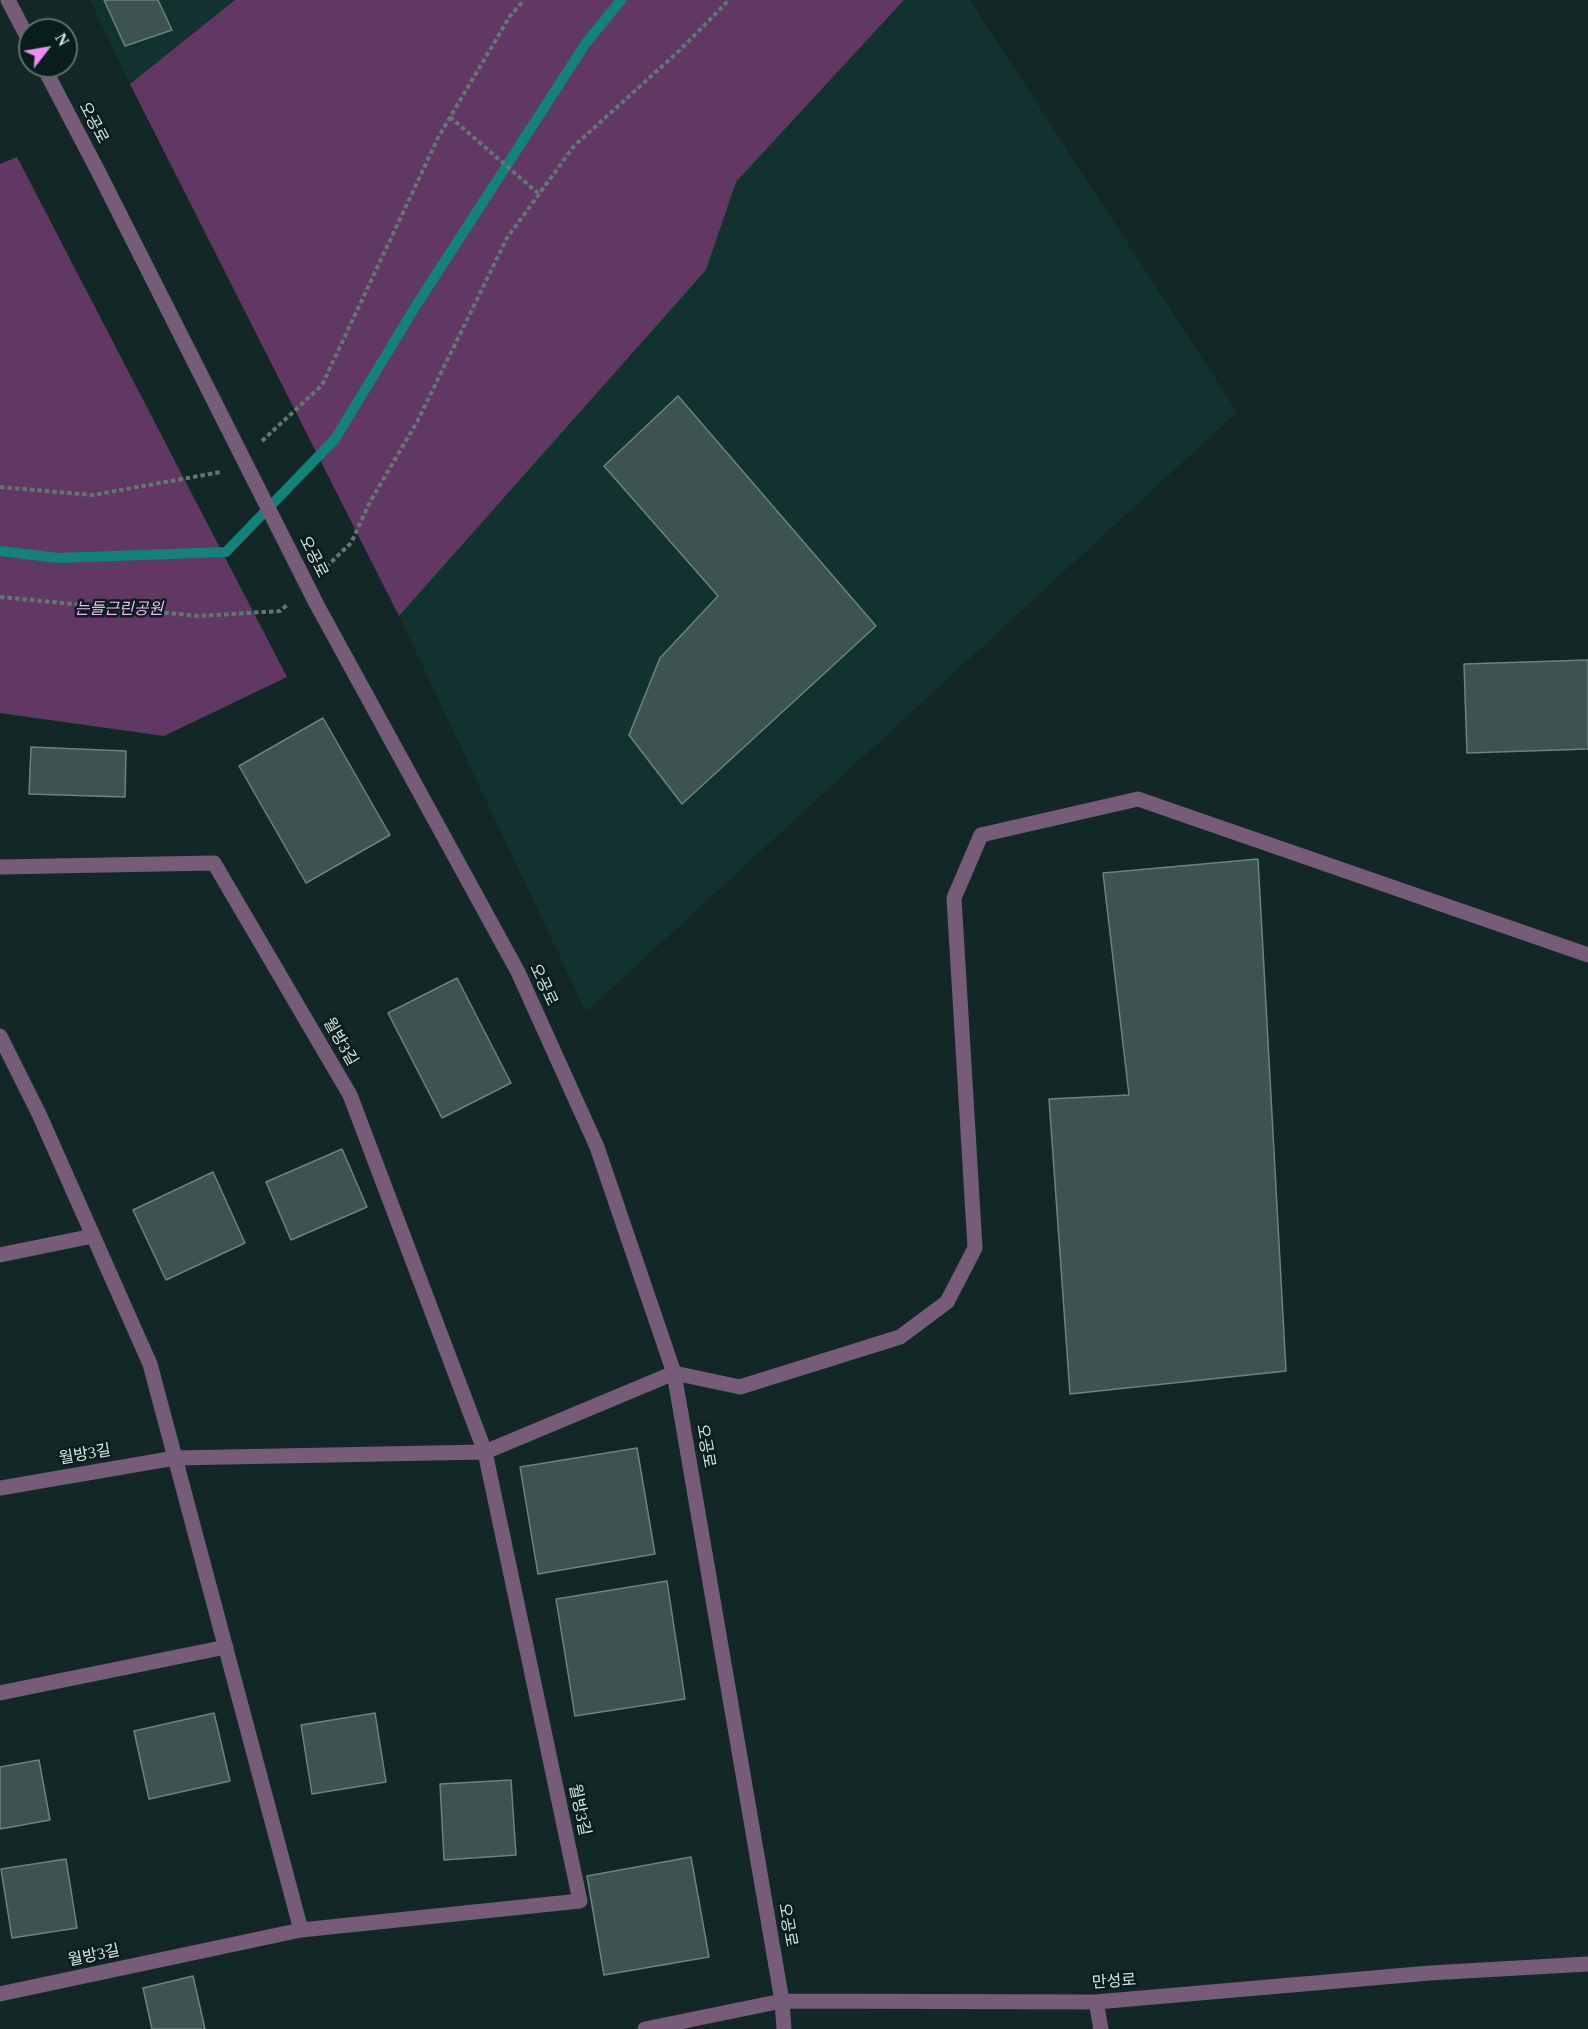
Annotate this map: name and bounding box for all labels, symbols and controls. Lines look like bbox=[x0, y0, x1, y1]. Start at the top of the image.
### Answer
north arrow bbox=[18, 18, 78, 78]
text: N bbox=[52, 30, 72, 49]
street label: 오공로 bbox=[74, 99, 112, 147]
street label: 오공로 bbox=[294, 533, 332, 581]
park label: 는들근린공원 bbox=[75, 600, 163, 620]
street label: 오공로 bbox=[525, 961, 561, 1009]
street label: 월방3길 bbox=[319, 1015, 361, 1069]
street label: 오공로 bbox=[692, 1423, 718, 1469]
street label: 월방3길 bbox=[58, 1441, 112, 1469]
street label: 월방3길 bbox=[564, 1782, 594, 1838]
street label: 오공로 bbox=[774, 1902, 800, 1948]
street label: 월방3길 bbox=[66, 1941, 122, 1971]
street label: 만성로 bbox=[1091, 1971, 1137, 1993]

